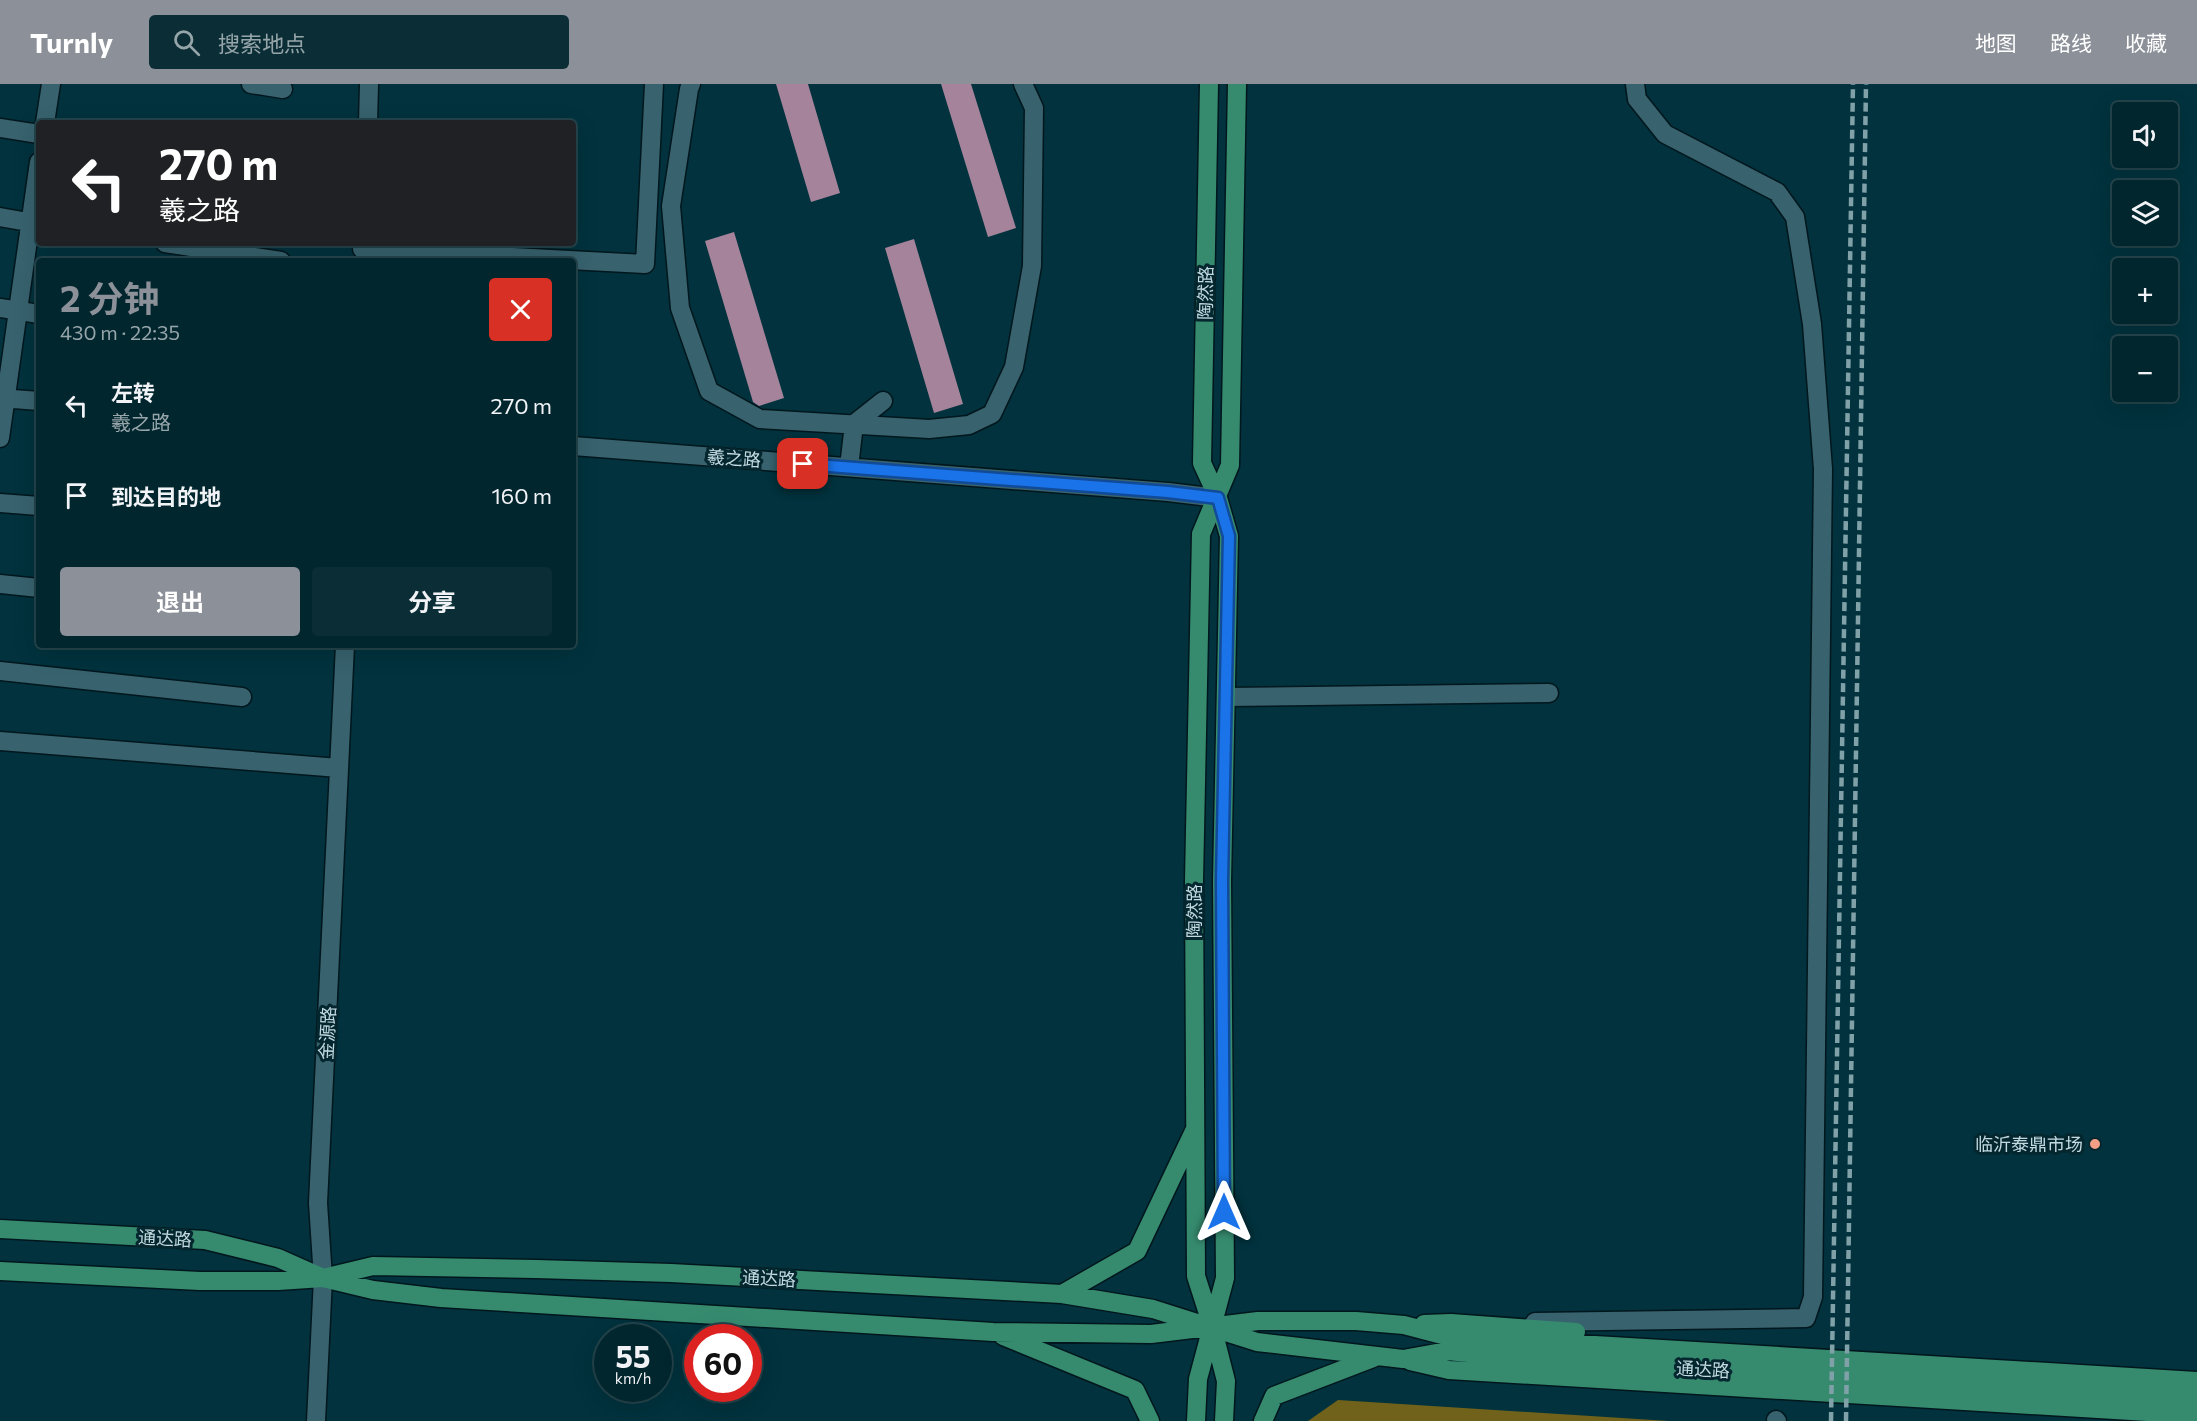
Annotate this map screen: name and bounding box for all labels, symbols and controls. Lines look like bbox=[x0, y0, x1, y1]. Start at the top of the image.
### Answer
search box bbox=[149, 15, 569, 69]
text: Turnly bbox=[30, 25, 113, 59]
icon: search bbox=[170, 26, 203, 59]
text: 搜索地点 bbox=[218, 30, 306, 57]
text: 地图 bbox=[1975, 30, 2017, 55]
text: 路线 bbox=[2050, 30, 2092, 55]
text: 收藏 bbox=[2125, 30, 2167, 55]
map controls bbox=[2112, 102, 2178, 402]
button: sound bbox=[2112, 102, 2178, 168]
text: 270 m bbox=[159, 137, 278, 189]
icon: left bbox=[60, 144, 138, 222]
button: layers bbox=[2112, 180, 2178, 246]
text: 羲之路 bbox=[159, 193, 240, 226]
button: + bbox=[2112, 258, 2178, 324]
street label: 陶然路 bbox=[1194, 266, 1216, 320]
text: 2 分钟 bbox=[60, 275, 159, 319]
button: close bbox=[489, 278, 552, 341]
text: 430 m · 22:35 bbox=[60, 320, 180, 344]
button: − bbox=[2112, 336, 2178, 402]
text: 左转 bbox=[111, 379, 155, 406]
icon: left bbox=[60, 389, 93, 422]
text: 270 m bbox=[491, 392, 552, 419]
text: 羲之路 bbox=[111, 410, 171, 434]
pin bbox=[777, 438, 828, 489]
street label: 羲之路 bbox=[706, 445, 762, 471]
icon: arrive bbox=[786, 447, 819, 480]
icon: arrive bbox=[60, 479, 93, 512]
text: 160 m bbox=[491, 482, 552, 509]
text: 到达目的地 bbox=[111, 483, 221, 510]
button: 退出 bbox=[60, 567, 300, 636]
button: 分享 bbox=[312, 567, 552, 636]
street label: 陶然路 bbox=[1183, 884, 1205, 938]
street label: 金源路 bbox=[315, 1005, 339, 1061]
place label: 临沂泰鼎市场 bbox=[1975, 1133, 2083, 1155]
marker: 临沂泰鼎市场 bbox=[2088, 1137, 2102, 1151]
position arrow bbox=[1192, 1180, 1256, 1244]
street label: 通达路 bbox=[137, 1226, 193, 1250]
street label: 通达路 bbox=[741, 1266, 797, 1290]
speed limit sign: 60 bbox=[684, 1324, 762, 1402]
text: 55 bbox=[616, 1337, 650, 1374]
street label: 通达路 bbox=[1675, 1357, 1731, 1381]
text: km/h bbox=[615, 1369, 651, 1387]

